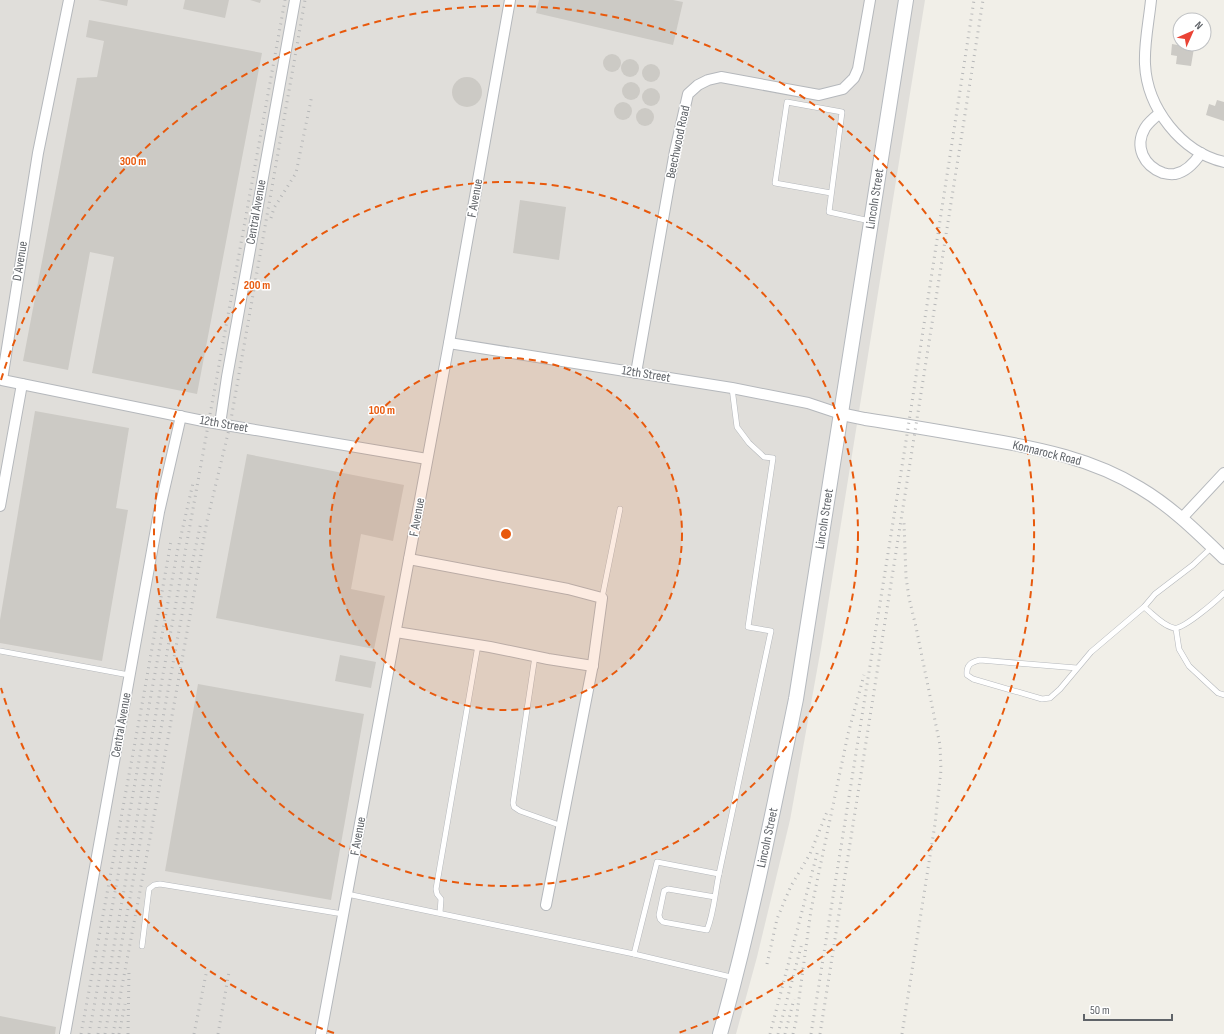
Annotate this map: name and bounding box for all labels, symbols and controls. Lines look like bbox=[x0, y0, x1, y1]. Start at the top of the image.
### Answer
north arrow bbox=[1172, 12, 1212, 52]
text: N bbox=[1192, 19, 1205, 32]
street label: Beechwood Road bbox=[662, 104, 694, 180]
text: 300 m bbox=[120, 154, 146, 169]
street label: Lincoln Street bbox=[862, 167, 887, 230]
street label: F Avenue bbox=[464, 177, 486, 219]
street label: Central Avenue bbox=[242, 178, 270, 246]
street label: D Avenue bbox=[9, 240, 31, 282]
text: 200 m bbox=[244, 278, 270, 293]
street label: 12th Street bbox=[621, 362, 672, 386]
text: 100 m bbox=[369, 403, 395, 418]
street label: 12th Street bbox=[198, 412, 250, 436]
street label: Konnarock Road bbox=[1011, 437, 1083, 469]
street label: Lincoln Street bbox=[812, 487, 837, 550]
street label: F Avenue bbox=[406, 496, 428, 538]
centre of rings bbox=[499, 527, 513, 541]
street label: Central Avenue bbox=[107, 691, 135, 759]
street label: Lincoln Street bbox=[753, 806, 781, 869]
street label: F Avenue bbox=[347, 815, 369, 857]
scale bar bbox=[1084, 996, 1172, 1022]
text: 50 m bbox=[1090, 1003, 1110, 1018]

